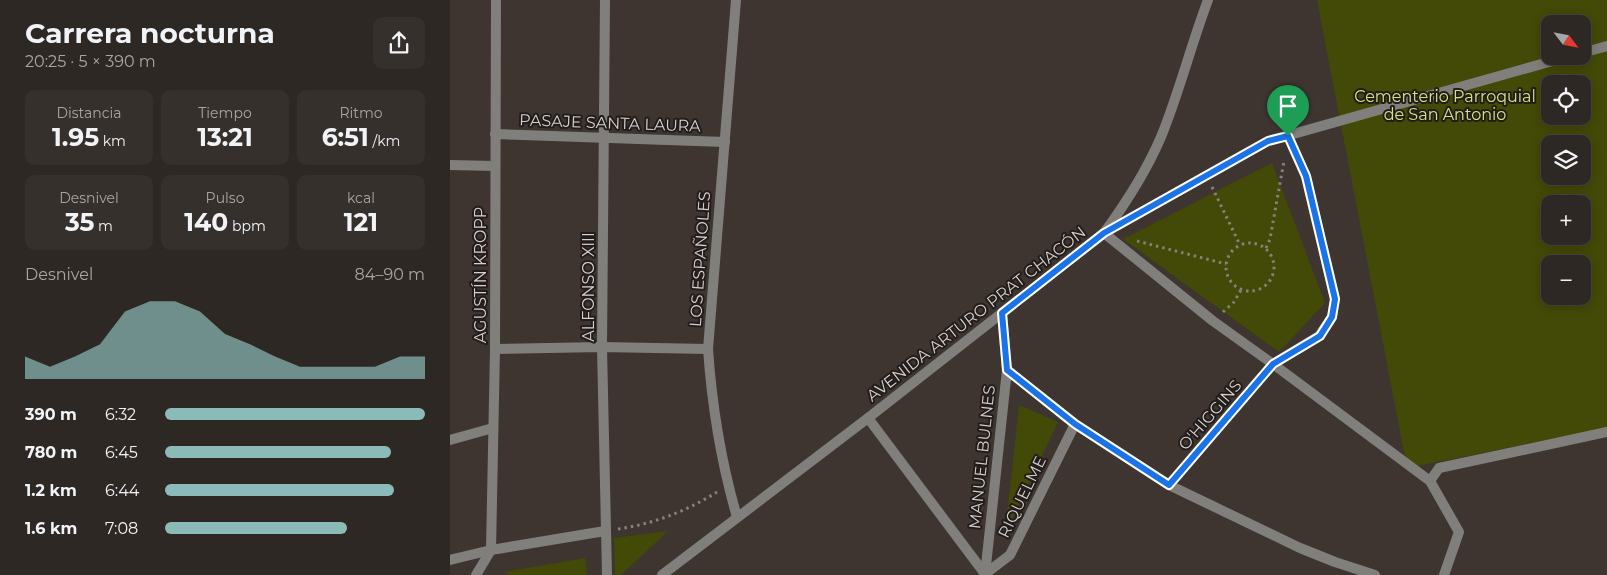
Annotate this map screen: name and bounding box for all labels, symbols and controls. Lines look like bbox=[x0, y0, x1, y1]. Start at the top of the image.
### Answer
north arrow bbox=[1541, 15, 1591, 65]
map controls bbox=[1541, 15, 1591, 305]
text: Carrera nocturna bbox=[25, 16, 275, 50]
button: share bbox=[373, 17, 425, 69]
text: 20:25 · 5 × 390 m bbox=[25, 52, 156, 71]
button: locate bbox=[1541, 75, 1591, 125]
pin bbox=[1267, 85, 1309, 136]
park label: Cementerio Parroquial de San Antonio bbox=[1354, 87, 1536, 124]
icon: arrive bbox=[1274, 92, 1302, 120]
text: Distancia bbox=[56, 104, 122, 122]
text: Tiempo bbox=[198, 104, 252, 122]
text: Ritmo bbox=[339, 104, 383, 122]
street label: PASAJE SANTA LAURA bbox=[519, 110, 702, 136]
text: 1.95 bbox=[52, 122, 99, 152]
text: 13:21 bbox=[197, 122, 253, 152]
text: 6:51 bbox=[322, 122, 369, 152]
text: km bbox=[99, 132, 126, 150]
text: /km bbox=[369, 132, 400, 150]
button: layers bbox=[1541, 135, 1591, 185]
text: Desnivel bbox=[59, 189, 119, 207]
text: Pulso bbox=[206, 189, 244, 207]
text: kcal bbox=[347, 189, 375, 207]
street label: LOS ESPAÑOLES bbox=[686, 190, 714, 327]
button: + bbox=[1541, 195, 1591, 245]
text: 35 bbox=[65, 207, 94, 237]
text: 140 bbox=[184, 207, 228, 237]
text: 121 bbox=[344, 207, 378, 237]
street label: AGUSTÍN KROPP bbox=[471, 207, 490, 343]
text: m bbox=[94, 217, 113, 235]
text: bpm bbox=[228, 217, 266, 235]
street label: AVENIDA ARTURO PRAT CHACÓN bbox=[863, 223, 1089, 405]
street label: ALFONSO XIII bbox=[579, 232, 598, 342]
button: − bbox=[1541, 255, 1591, 305]
text: Desnivel bbox=[25, 265, 93, 284]
text: 84–90 m bbox=[355, 265, 425, 284]
street label: O'HIGGINS bbox=[1174, 376, 1246, 454]
street label: MANUEL BULNES bbox=[965, 384, 999, 530]
text: 390 m bbox=[25, 405, 77, 424]
text: 6:32 bbox=[105, 405, 136, 424]
text: 780 m bbox=[25, 443, 77, 462]
text: 6:45 bbox=[105, 443, 138, 462]
street label: RIQUELME bbox=[994, 453, 1050, 541]
text: 1.2 km bbox=[25, 481, 77, 500]
text: 6:44 bbox=[105, 481, 139, 500]
text: 1.6 km bbox=[25, 519, 77, 538]
text: 7:08 bbox=[105, 519, 138, 538]

